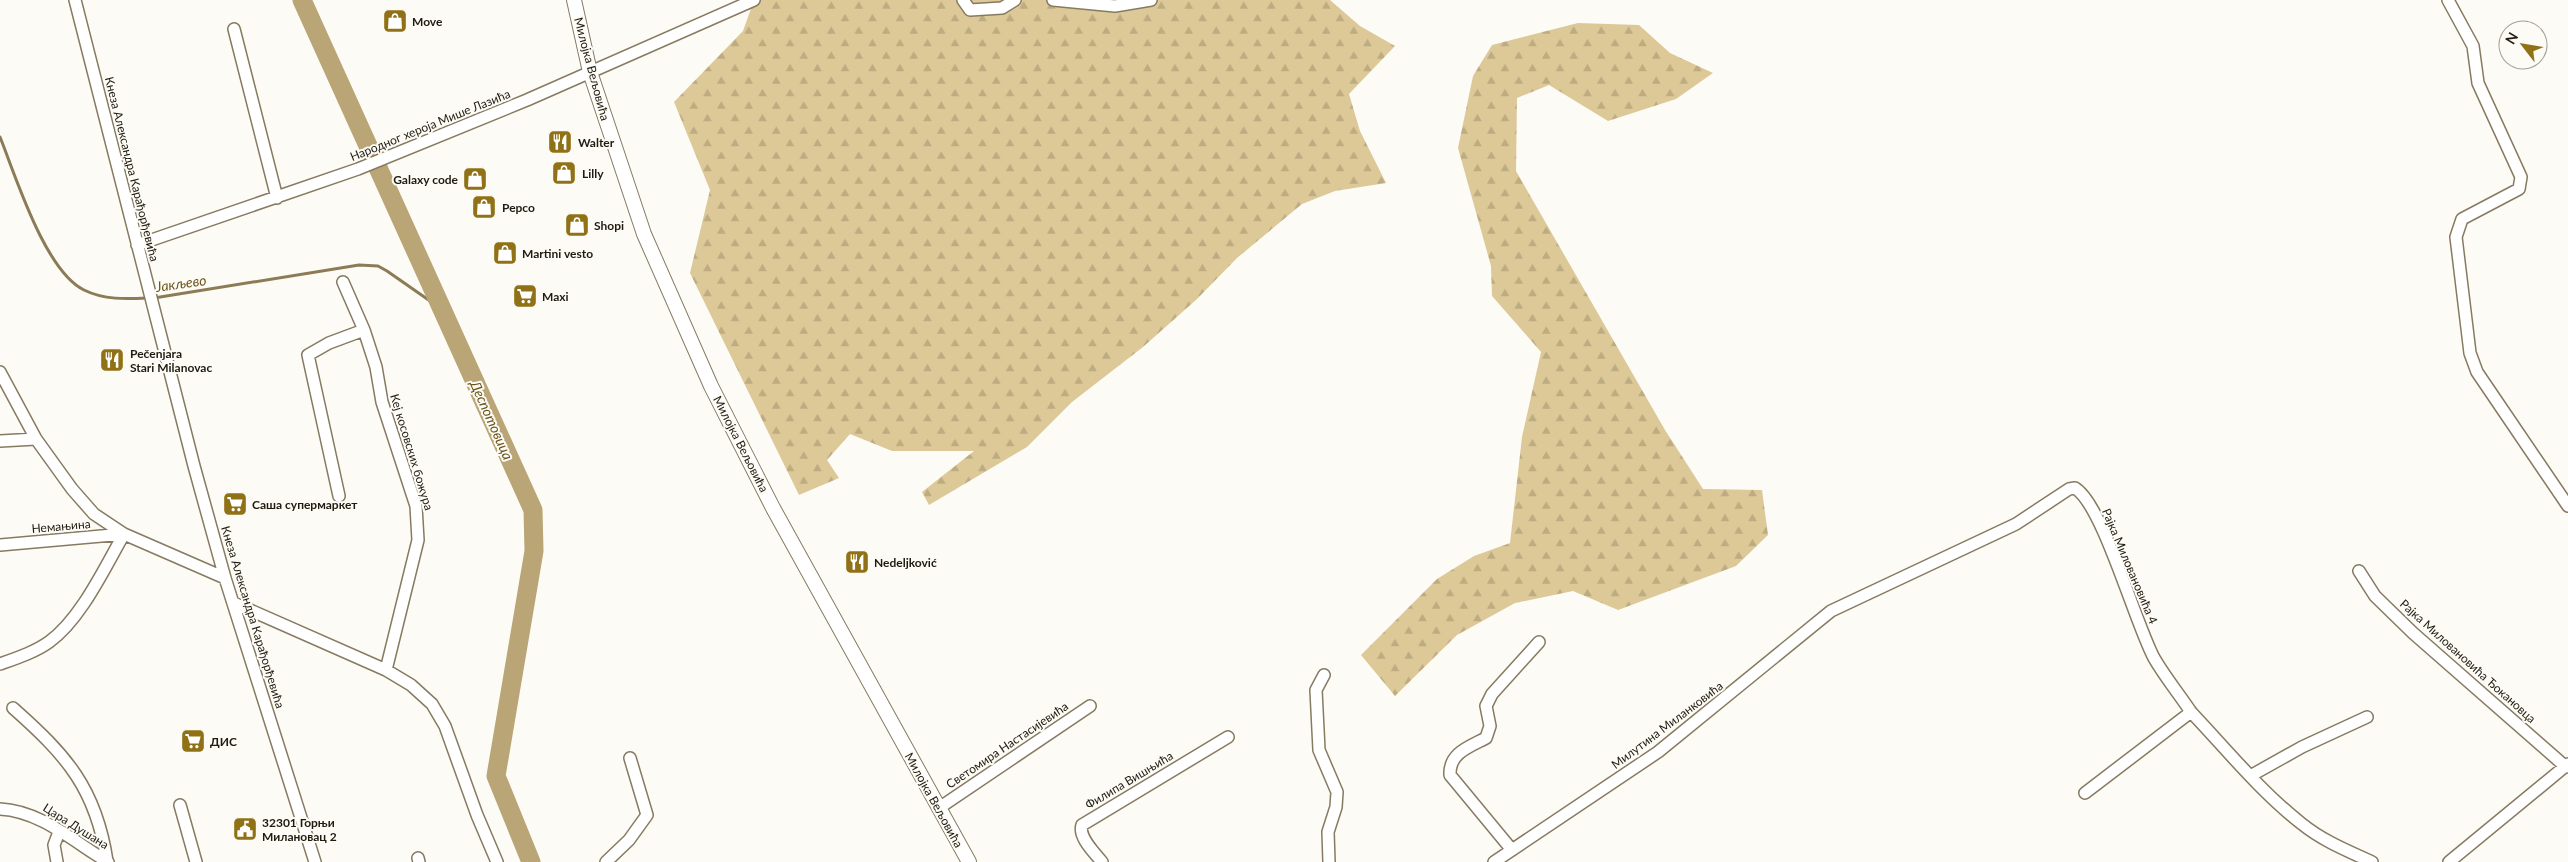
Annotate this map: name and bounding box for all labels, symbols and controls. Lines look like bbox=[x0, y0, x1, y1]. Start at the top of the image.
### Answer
shop icon: Move bbox=[382, 8, 408, 34]
place label: Move bbox=[412, 14, 443, 29]
street label: Милојка Вељовића bbox=[571, 16, 613, 122]
north arrow bbox=[2498, 20, 2548, 70]
text: N bbox=[2501, 29, 2521, 47]
street label: Кнеза Александра Карађорђевића bbox=[102, 75, 162, 263]
street label: Народног хероја Мише Лазића bbox=[348, 86, 512, 164]
restaurant icon: Walter bbox=[547, 129, 573, 155]
place label: Walter bbox=[578, 135, 615, 150]
shop icon: Lilly bbox=[551, 160, 577, 186]
shop icon: Galaxy code bbox=[462, 166, 488, 192]
place label: Lilly bbox=[582, 166, 604, 181]
place label: Galaxy code bbox=[393, 172, 459, 187]
shop icon: Pepco bbox=[471, 194, 497, 220]
place label: Pepco bbox=[502, 200, 535, 215]
shop icon: Shopi bbox=[564, 212, 590, 238]
place label: Shopi bbox=[594, 218, 624, 233]
shop icon: Martini vesto bbox=[492, 240, 518, 266]
place label: Martini vesto bbox=[522, 246, 593, 261]
water label: Јакљево bbox=[154, 271, 207, 295]
supermarket icon: Maxi bbox=[512, 283, 538, 309]
place label: Maxi bbox=[542, 289, 569, 304]
place label: Pečenjara Stari Milanovac bbox=[130, 346, 212, 375]
restaurant icon: Pečenjara Stari Milanovac bbox=[99, 347, 125, 373]
water label: Деспотовица bbox=[467, 377, 517, 462]
street label: Кеј косовских божура bbox=[387, 392, 437, 512]
street label: Милојка Вељовића bbox=[710, 393, 772, 495]
supermarket icon: Саша супермаркет bbox=[222, 491, 248, 517]
place label: Саша супермаркет bbox=[252, 497, 358, 512]
street label: Рајка Миловановића 4 bbox=[2099, 506, 2161, 626]
street label: Немањина bbox=[31, 516, 91, 536]
street label: Кнеза Александра Карађорђевића bbox=[218, 524, 288, 710]
restaurant icon: Nedeljković bbox=[844, 549, 870, 575]
place label: Nedeljković bbox=[874, 555, 937, 570]
street label: Рајка Миловановића Ђокановца bbox=[2397, 596, 2539, 726]
street label: Милутина Миланковића bbox=[1608, 678, 1726, 772]
street label: Светомира Настасијевића bbox=[943, 699, 1071, 791]
supermarket icon: ДИС bbox=[180, 728, 206, 754]
place label: ДИС bbox=[210, 734, 237, 749]
street label: Филипа Вишњића bbox=[1082, 748, 1176, 812]
street label: Милојка Вељовића bbox=[902, 750, 966, 850]
street label: Цара Душана bbox=[40, 800, 112, 852]
place label: 32301 Горњи Милановац 2 bbox=[262, 815, 337, 844]
public building icon: 32301 Горњи Милановац 2 bbox=[232, 816, 258, 842]

